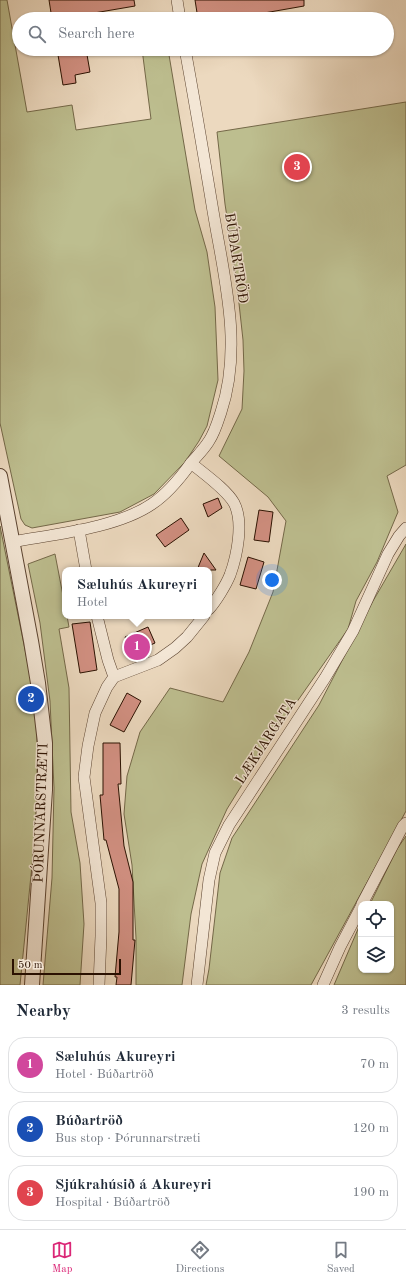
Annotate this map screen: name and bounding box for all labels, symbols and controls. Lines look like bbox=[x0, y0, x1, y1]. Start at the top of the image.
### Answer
search box bbox=[12, 12, 394, 56]
icon: search bbox=[26, 23, 48, 45]
text: Search here bbox=[58, 27, 135, 42]
pin: 3 bbox=[284, 152, 310, 182]
street label: BÚÐARTRÖÐ bbox=[222, 211, 254, 304]
popup bbox=[62, 567, 212, 619]
your location bbox=[262, 570, 282, 590]
text: Sæluhús Akureyri bbox=[77, 578, 197, 593]
text: Hotel bbox=[77, 596, 108, 609]
pin: 1 bbox=[124, 632, 150, 662]
pin: 2 bbox=[18, 684, 44, 714]
street label: LÆKJARGATA bbox=[233, 695, 299, 787]
street label: ÞÓRUNNARSTRÆTI bbox=[28, 743, 50, 883]
map controls bbox=[358, 901, 394, 973]
button: locate bbox=[358, 901, 394, 937]
button: layers bbox=[358, 937, 394, 973]
scale bar bbox=[12, 957, 121, 976]
text: 50 m bbox=[18, 960, 43, 971]
text: Nearby bbox=[16, 1003, 71, 1020]
text: 3 results bbox=[341, 1004, 390, 1017]
text: Sæluhús Akureyri bbox=[55, 1050, 175, 1065]
text: 1 bbox=[26, 1058, 34, 1071]
text: 70 m bbox=[360, 1058, 389, 1071]
text: Hotel · Búðartröð bbox=[55, 1068, 154, 1081]
text: Búðartröð bbox=[55, 1114, 123, 1129]
text: 2 bbox=[26, 1122, 34, 1135]
text: 120 m bbox=[352, 1122, 389, 1135]
text: Bus stop · Þórunnarstræti bbox=[55, 1132, 201, 1145]
text: Sjúkrahúsið á Akureyri bbox=[55, 1178, 211, 1193]
text: 3 bbox=[26, 1186, 34, 1199]
text: 190 m bbox=[352, 1186, 389, 1199]
text: Hospital · Búðartröð bbox=[55, 1196, 170, 1209]
tab: Map bbox=[51, 1239, 73, 1277]
tab: Directions bbox=[176, 1239, 224, 1277]
tab: Saved bbox=[327, 1239, 355, 1277]

